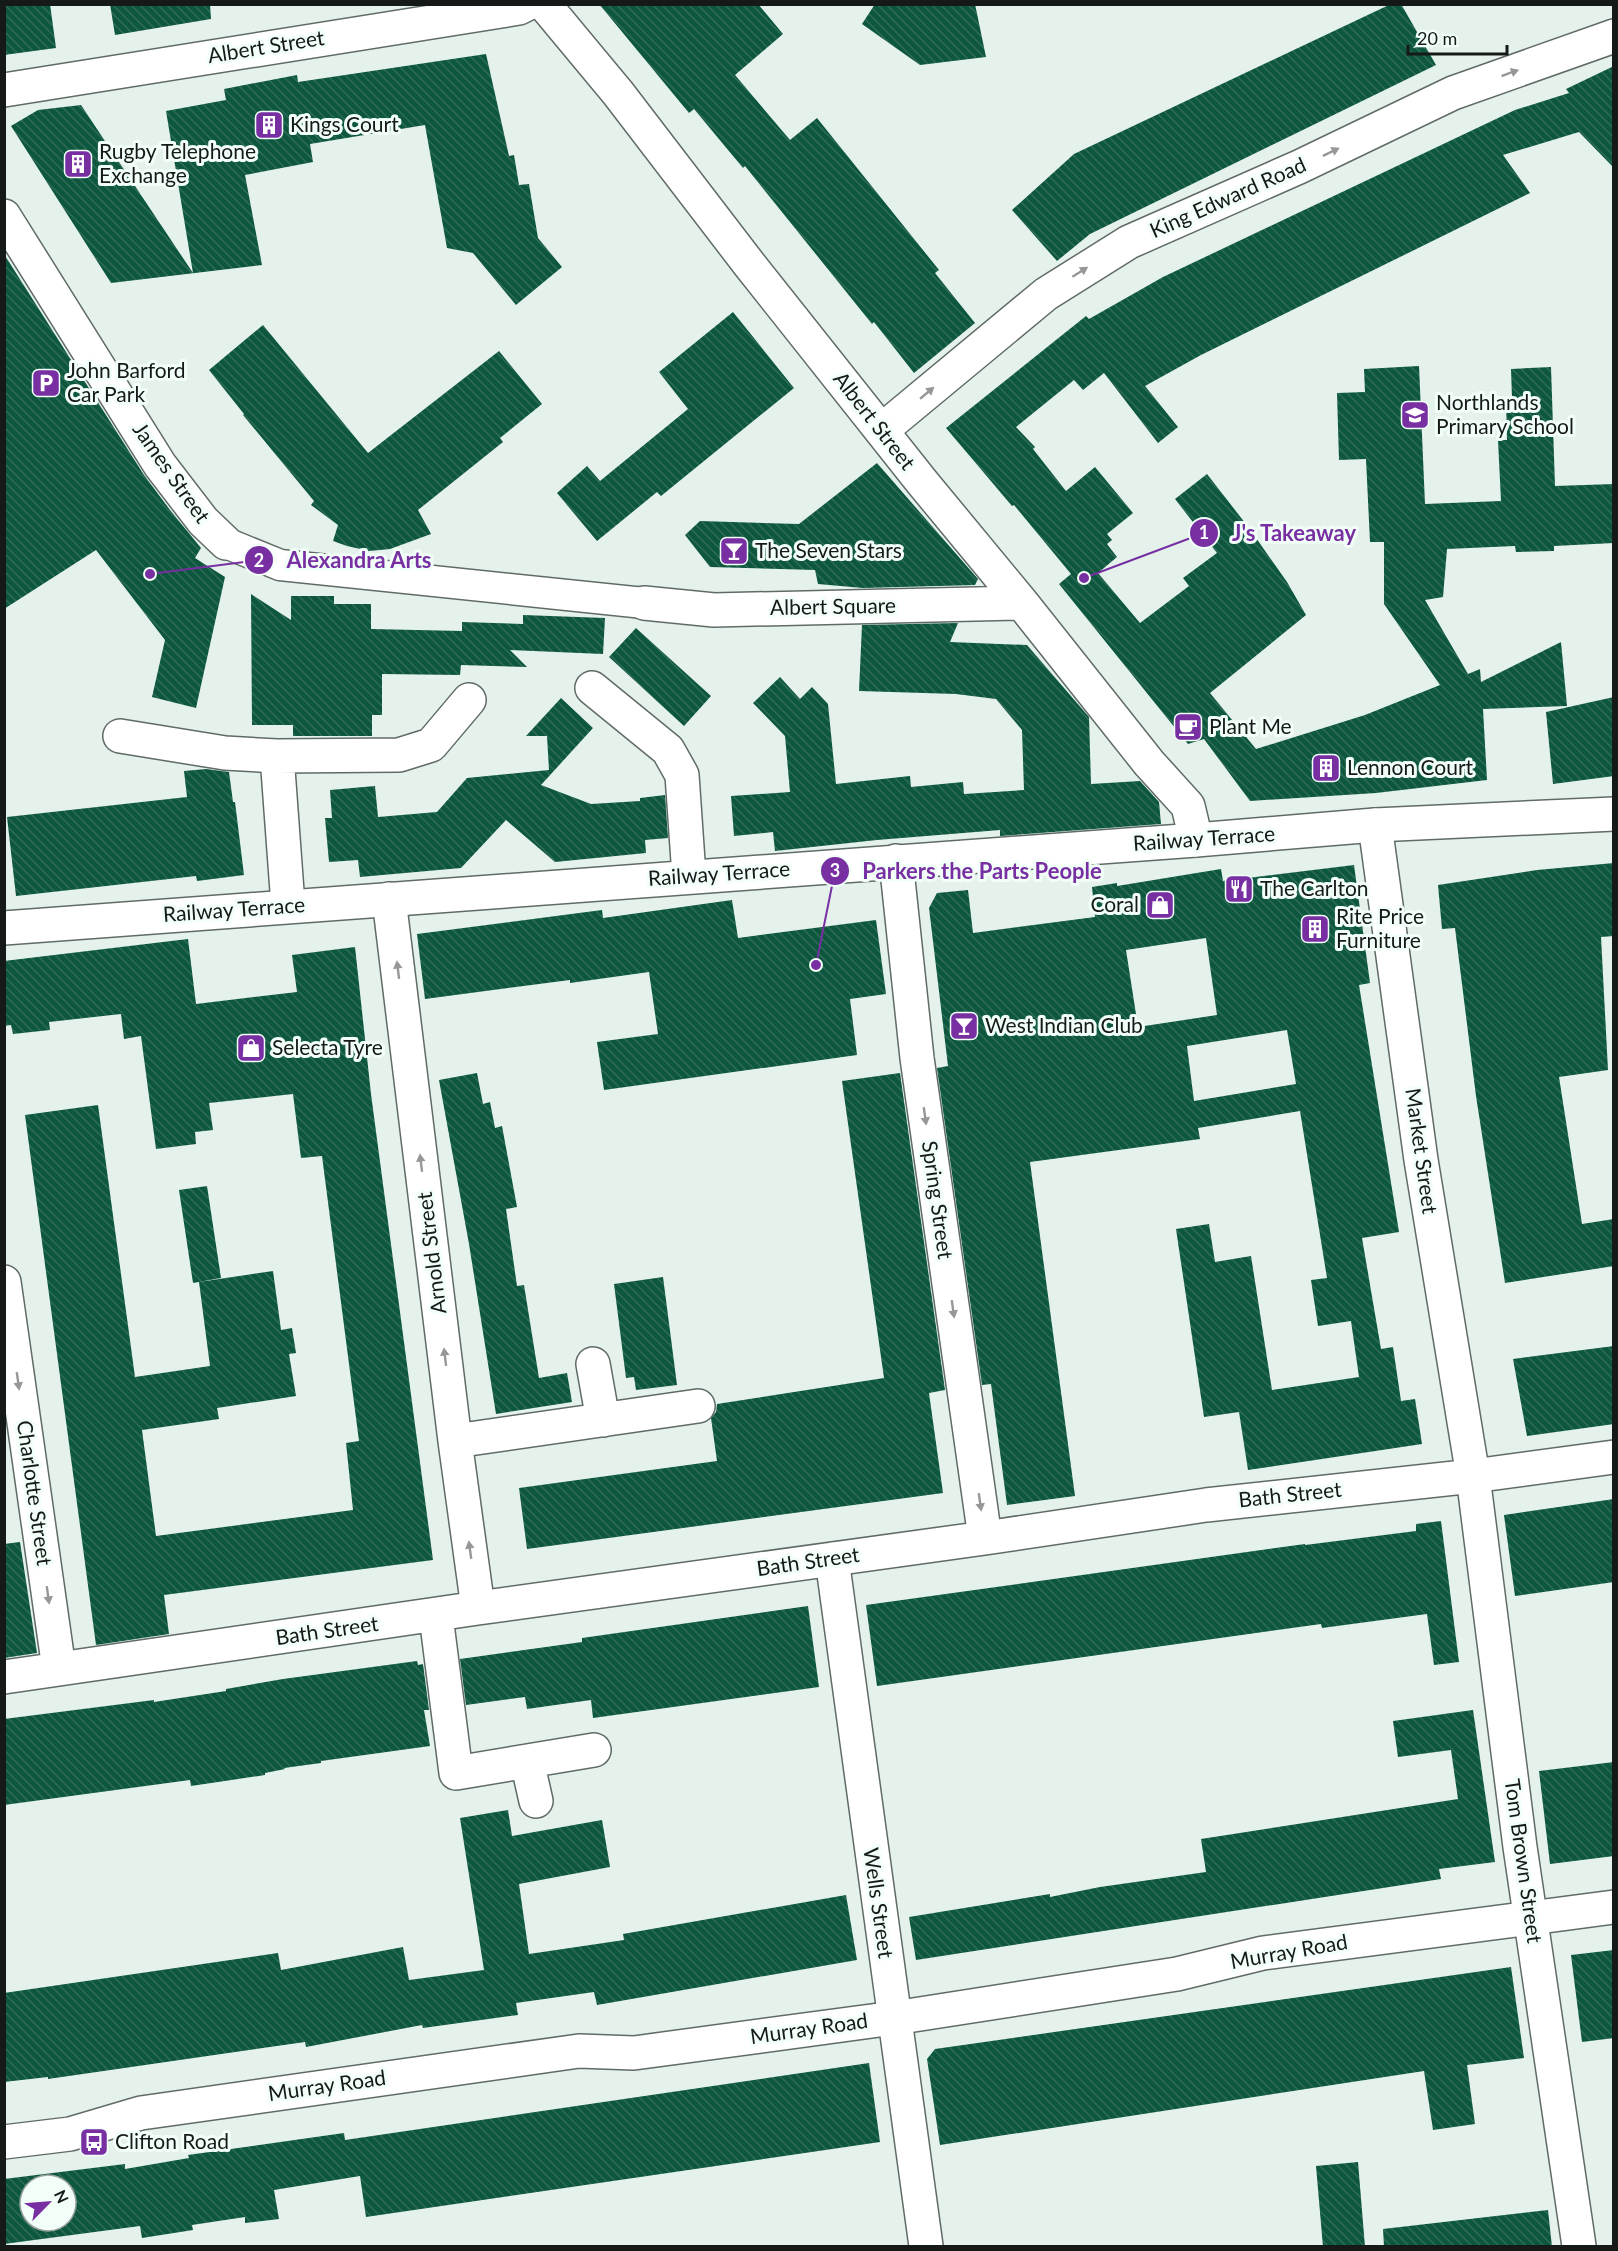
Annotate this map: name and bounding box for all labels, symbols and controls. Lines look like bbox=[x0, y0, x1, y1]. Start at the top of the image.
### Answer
scale bar bbox=[1408, 18, 1507, 56]
street label: Albert Street bbox=[206, 24, 326, 67]
text: 20 m bbox=[1417, 27, 1457, 49]
one-way arrow bbox=[1501, 68, 1519, 78]
building icon: Kings Court bbox=[253, 109, 285, 141]
place label: Kings Court bbox=[290, 111, 399, 136]
place label: Rugby Telephone Exchange bbox=[99, 138, 256, 187]
one-way arrow bbox=[1323, 147, 1340, 156]
building icon: Rugby Telephone Exchange bbox=[62, 148, 94, 180]
street label: King Edward Road bbox=[1145, 151, 1309, 242]
one-way arrow bbox=[1072, 267, 1088, 278]
place label: John Barford Car Park bbox=[67, 357, 186, 406]
street label: Albert Street bbox=[829, 366, 922, 475]
parking icon: John Barford Car Park bbox=[30, 367, 62, 399]
one-way arrow bbox=[919, 386, 935, 399]
place label: Northlands Primary School bbox=[1436, 389, 1574, 438]
school or university icon: Northlands Primary School bbox=[1399, 399, 1431, 431]
street label: James Street bbox=[128, 417, 216, 528]
callout: J's Takeaway bbox=[1189, 513, 1368, 553]
text: J's Takeaway bbox=[1232, 519, 1356, 546]
text: 1 bbox=[1199, 521, 1209, 543]
bar icon: The Seven Stars bbox=[718, 535, 750, 567]
place label: The Seven Stars bbox=[755, 537, 902, 562]
callout: Alexandra Arts bbox=[244, 540, 444, 580]
text: Alexandra Arts bbox=[285, 546, 432, 573]
text: 2 bbox=[254, 549, 264, 571]
street label: Albert Square bbox=[770, 592, 896, 619]
cafe icon: Plant Me bbox=[1172, 711, 1204, 743]
place label: Plant Me bbox=[1209, 713, 1292, 738]
building icon: Lennon Court bbox=[1310, 752, 1342, 784]
place label: Lennon Court bbox=[1347, 754, 1474, 779]
street label: Railway Terrace bbox=[1132, 820, 1276, 855]
callout: Parkers the Parts People bbox=[820, 851, 1113, 891]
street label: Railway Terrace bbox=[647, 855, 791, 890]
text: Parkers the Parts People bbox=[862, 857, 1102, 884]
text: 3 bbox=[830, 859, 840, 881]
restaurant icon: The Carlton bbox=[1223, 873, 1255, 905]
place label: The Carlton bbox=[1260, 875, 1369, 900]
shop icon: Coral bbox=[1144, 889, 1176, 921]
street label: Railway Terrace bbox=[162, 891, 306, 926]
place label: Coral bbox=[1090, 891, 1139, 916]
place label: Rite Price Furniture bbox=[1336, 903, 1424, 952]
building icon: Rite Price Furniture bbox=[1299, 913, 1331, 945]
one-way arrow bbox=[393, 960, 403, 979]
bar icon: West Indian Club bbox=[948, 1010, 980, 1042]
place label: West Indian Club bbox=[985, 1012, 1143, 1037]
shop icon: Selecta Tyre bbox=[235, 1032, 267, 1064]
place label: Selecta Tyre bbox=[272, 1034, 383, 1059]
street label: Market Street bbox=[1401, 1086, 1444, 1216]
one-way arrow bbox=[920, 1106, 929, 1125]
street label: Spring Street bbox=[918, 1139, 959, 1261]
one-way arrow bbox=[417, 1154, 426, 1173]
street label: Arnold Street bbox=[411, 1190, 450, 1316]
one-way arrow bbox=[948, 1299, 957, 1318]
one-way arrow bbox=[440, 1347, 449, 1366]
one-way arrow bbox=[14, 1372, 23, 1391]
street label: Charlotte Street bbox=[13, 1418, 58, 1568]
street label: Bath Street bbox=[1237, 1476, 1343, 1511]
one-way arrow bbox=[976, 1492, 985, 1511]
one-way arrow bbox=[466, 1540, 475, 1559]
street label: Bath Street bbox=[755, 1541, 861, 1580]
one-way arrow bbox=[44, 1586, 53, 1605]
street label: Bath Street bbox=[274, 1610, 380, 1649]
street label: Tom Brown Street bbox=[1501, 1777, 1548, 1945]
street label: Wells Street bbox=[859, 1846, 900, 1960]
street label: Murray Road bbox=[1228, 1928, 1349, 1973]
street label: Murray Road bbox=[748, 2007, 869, 2048]
street label: Murray Road bbox=[266, 2064, 387, 2105]
bus stop icon: Clifton Road bbox=[78, 2126, 110, 2158]
place label: Clifton Road bbox=[115, 2128, 229, 2153]
north arrow bbox=[18, 2173, 78, 2233]
text: N bbox=[51, 2187, 73, 2206]

